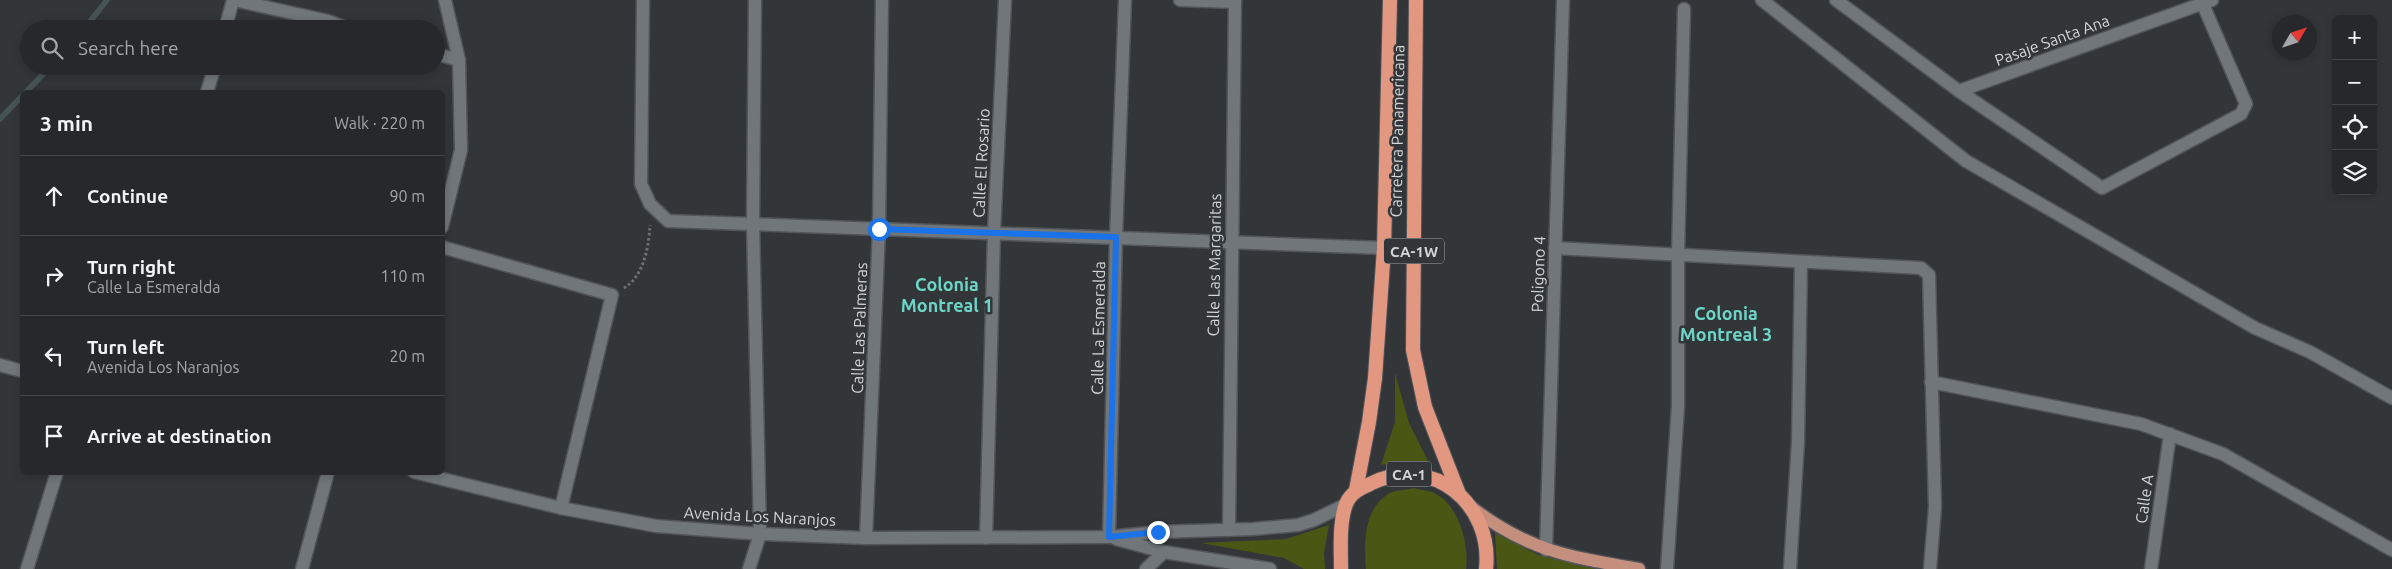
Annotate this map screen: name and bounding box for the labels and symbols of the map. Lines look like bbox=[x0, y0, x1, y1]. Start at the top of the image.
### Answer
street label: Pasaje Santa Ana bbox=[1992, 11, 2112, 69]
north arrow bbox=[2272, 15, 2317, 60]
street label: Carretera Panamericana bbox=[1386, 45, 1408, 217]
street label: Calle El Rosario bbox=[969, 108, 993, 218]
street label: Calle Las Margaritas bbox=[1204, 193, 1224, 337]
route start bbox=[868, 218, 891, 241]
street label: Poligono 4 bbox=[1528, 235, 1548, 313]
road number: CA-1W bbox=[1384, 238, 1444, 264]
street label: Calle La Esmeralda bbox=[1088, 261, 1108, 395]
street label: Calle Las Palmeras bbox=[848, 262, 870, 394]
district label: Colonia Montreal 1 bbox=[901, 274, 993, 315]
district label: Colonia Montreal 3 bbox=[1680, 303, 1772, 344]
road number: CA-1 bbox=[1386, 462, 1432, 486]
street label: Calle A bbox=[2132, 473, 2156, 525]
street label: Avenida Los Naranjos bbox=[683, 503, 837, 529]
route end bbox=[1147, 521, 1170, 544]

